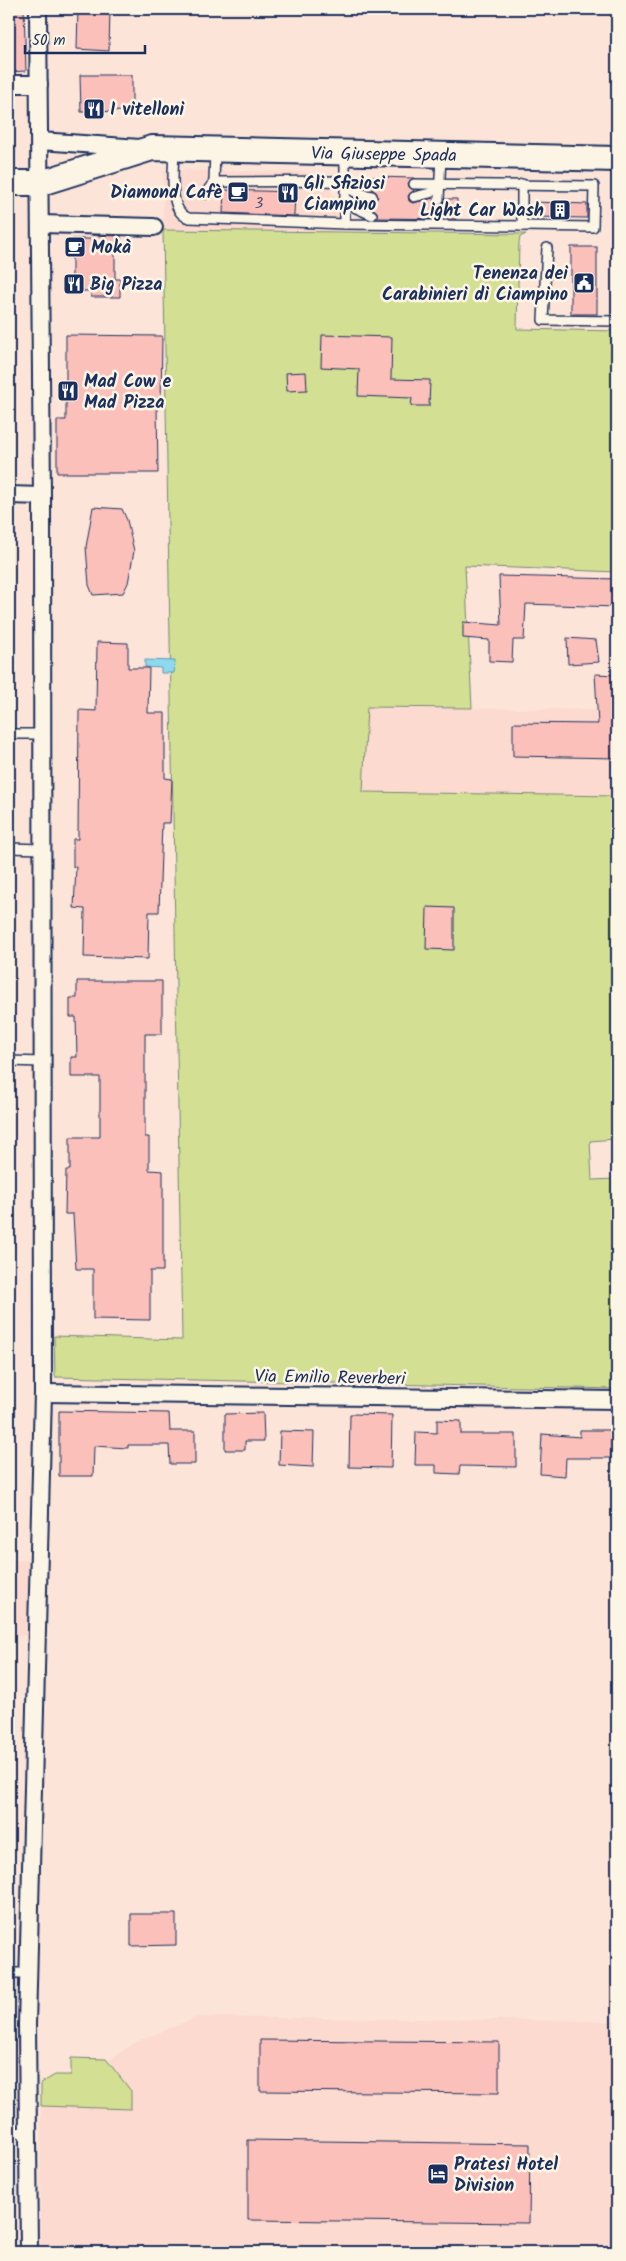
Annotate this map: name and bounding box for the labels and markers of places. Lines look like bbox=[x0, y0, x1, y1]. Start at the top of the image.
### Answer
place label: I vitelloni bbox=[110, 96, 184, 125]
restaurant icon: I vitelloni bbox=[82, 97, 106, 121]
place label: Gli Sfiziosi Ciampino bbox=[304, 170, 385, 220]
place label: Diamond Cafè bbox=[110, 179, 223, 208]
cafe icon: Diamond Cafè bbox=[226, 180, 250, 204]
restaurant icon: Gli Sfiziosi Ciampino bbox=[276, 181, 300, 205]
place label: Light Car Wash bbox=[420, 197, 544, 226]
building icon: Light Car Wash bbox=[548, 198, 572, 222]
place label: Mokà bbox=[91, 234, 131, 263]
cafe icon: Mokà bbox=[63, 235, 87, 259]
place label: Tenenza dei Carabinieri di Ciampino bbox=[382, 260, 568, 310]
place label: Big Pizza bbox=[90, 271, 163, 300]
public building icon: Tenenza dei Carabinieri di Ciampino bbox=[572, 271, 596, 295]
restaurant icon: Big Pizza bbox=[62, 272, 86, 296]
place label: Mad Cow e Mad Pizza bbox=[84, 368, 171, 418]
restaurant icon: Mad Cow e Mad Pizza bbox=[56, 379, 80, 403]
place label: Pratesi Hotel Division bbox=[454, 2151, 558, 2201]
hotel icon: Pratesi Hotel Division bbox=[426, 2162, 450, 2186]

